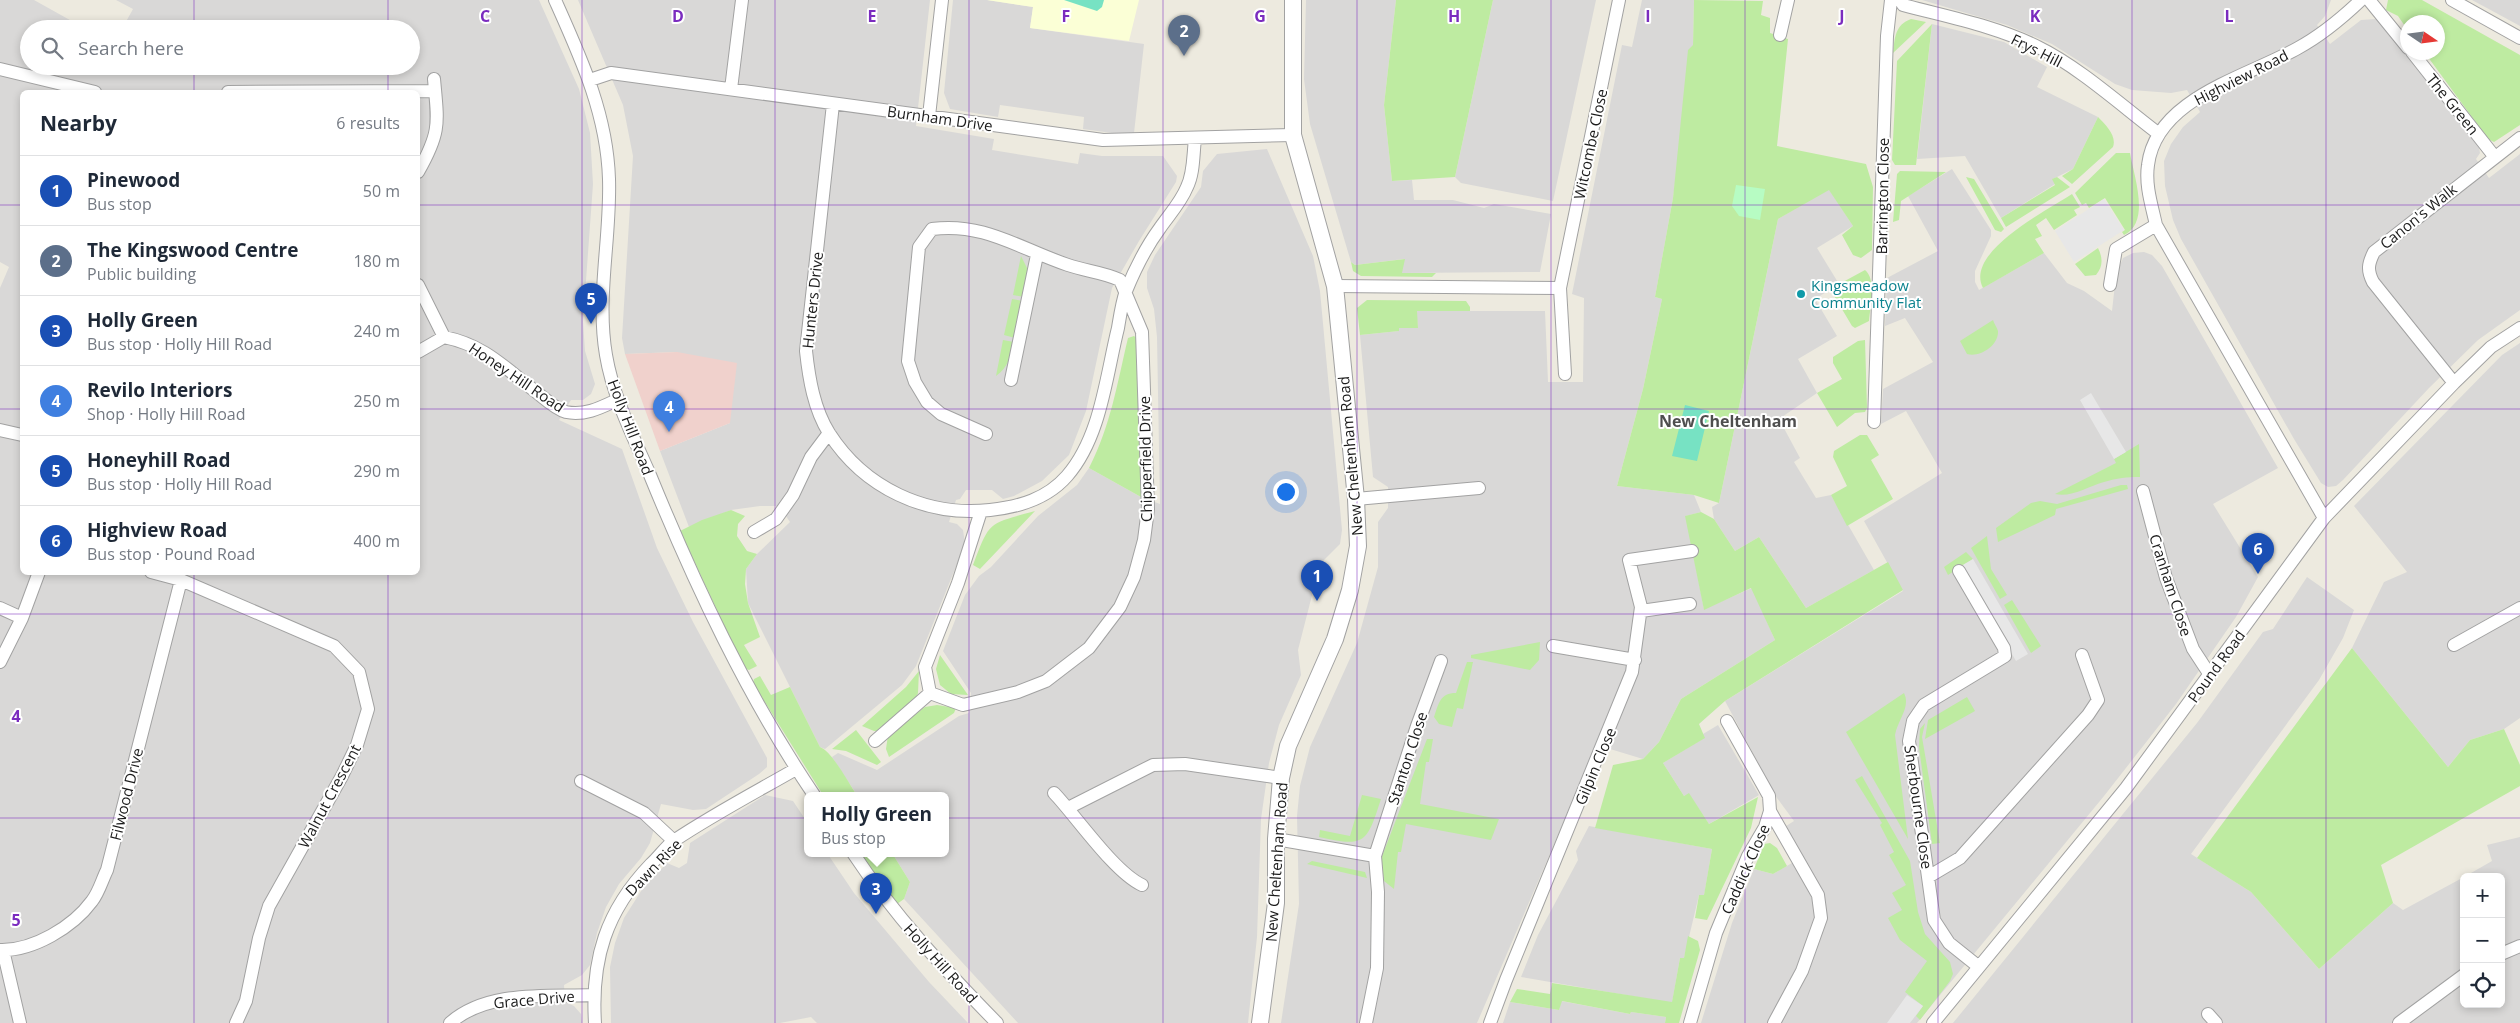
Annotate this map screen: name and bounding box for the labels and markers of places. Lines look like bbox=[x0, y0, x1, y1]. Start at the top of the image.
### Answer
pin: 2 bbox=[1168, 15, 1200, 56]
place label: Kingsmeadow Community Flat bbox=[1811, 275, 1921, 312]
pin: 5 bbox=[575, 283, 607, 324]
marker: Kingsmeadow Community Flat bbox=[1795, 288, 1807, 300]
pin: 4 bbox=[653, 391, 685, 432]
pin: 6 bbox=[2242, 533, 2274, 574]
pin: 1 bbox=[1301, 560, 1333, 601]
pin: 3 bbox=[860, 873, 892, 914]

